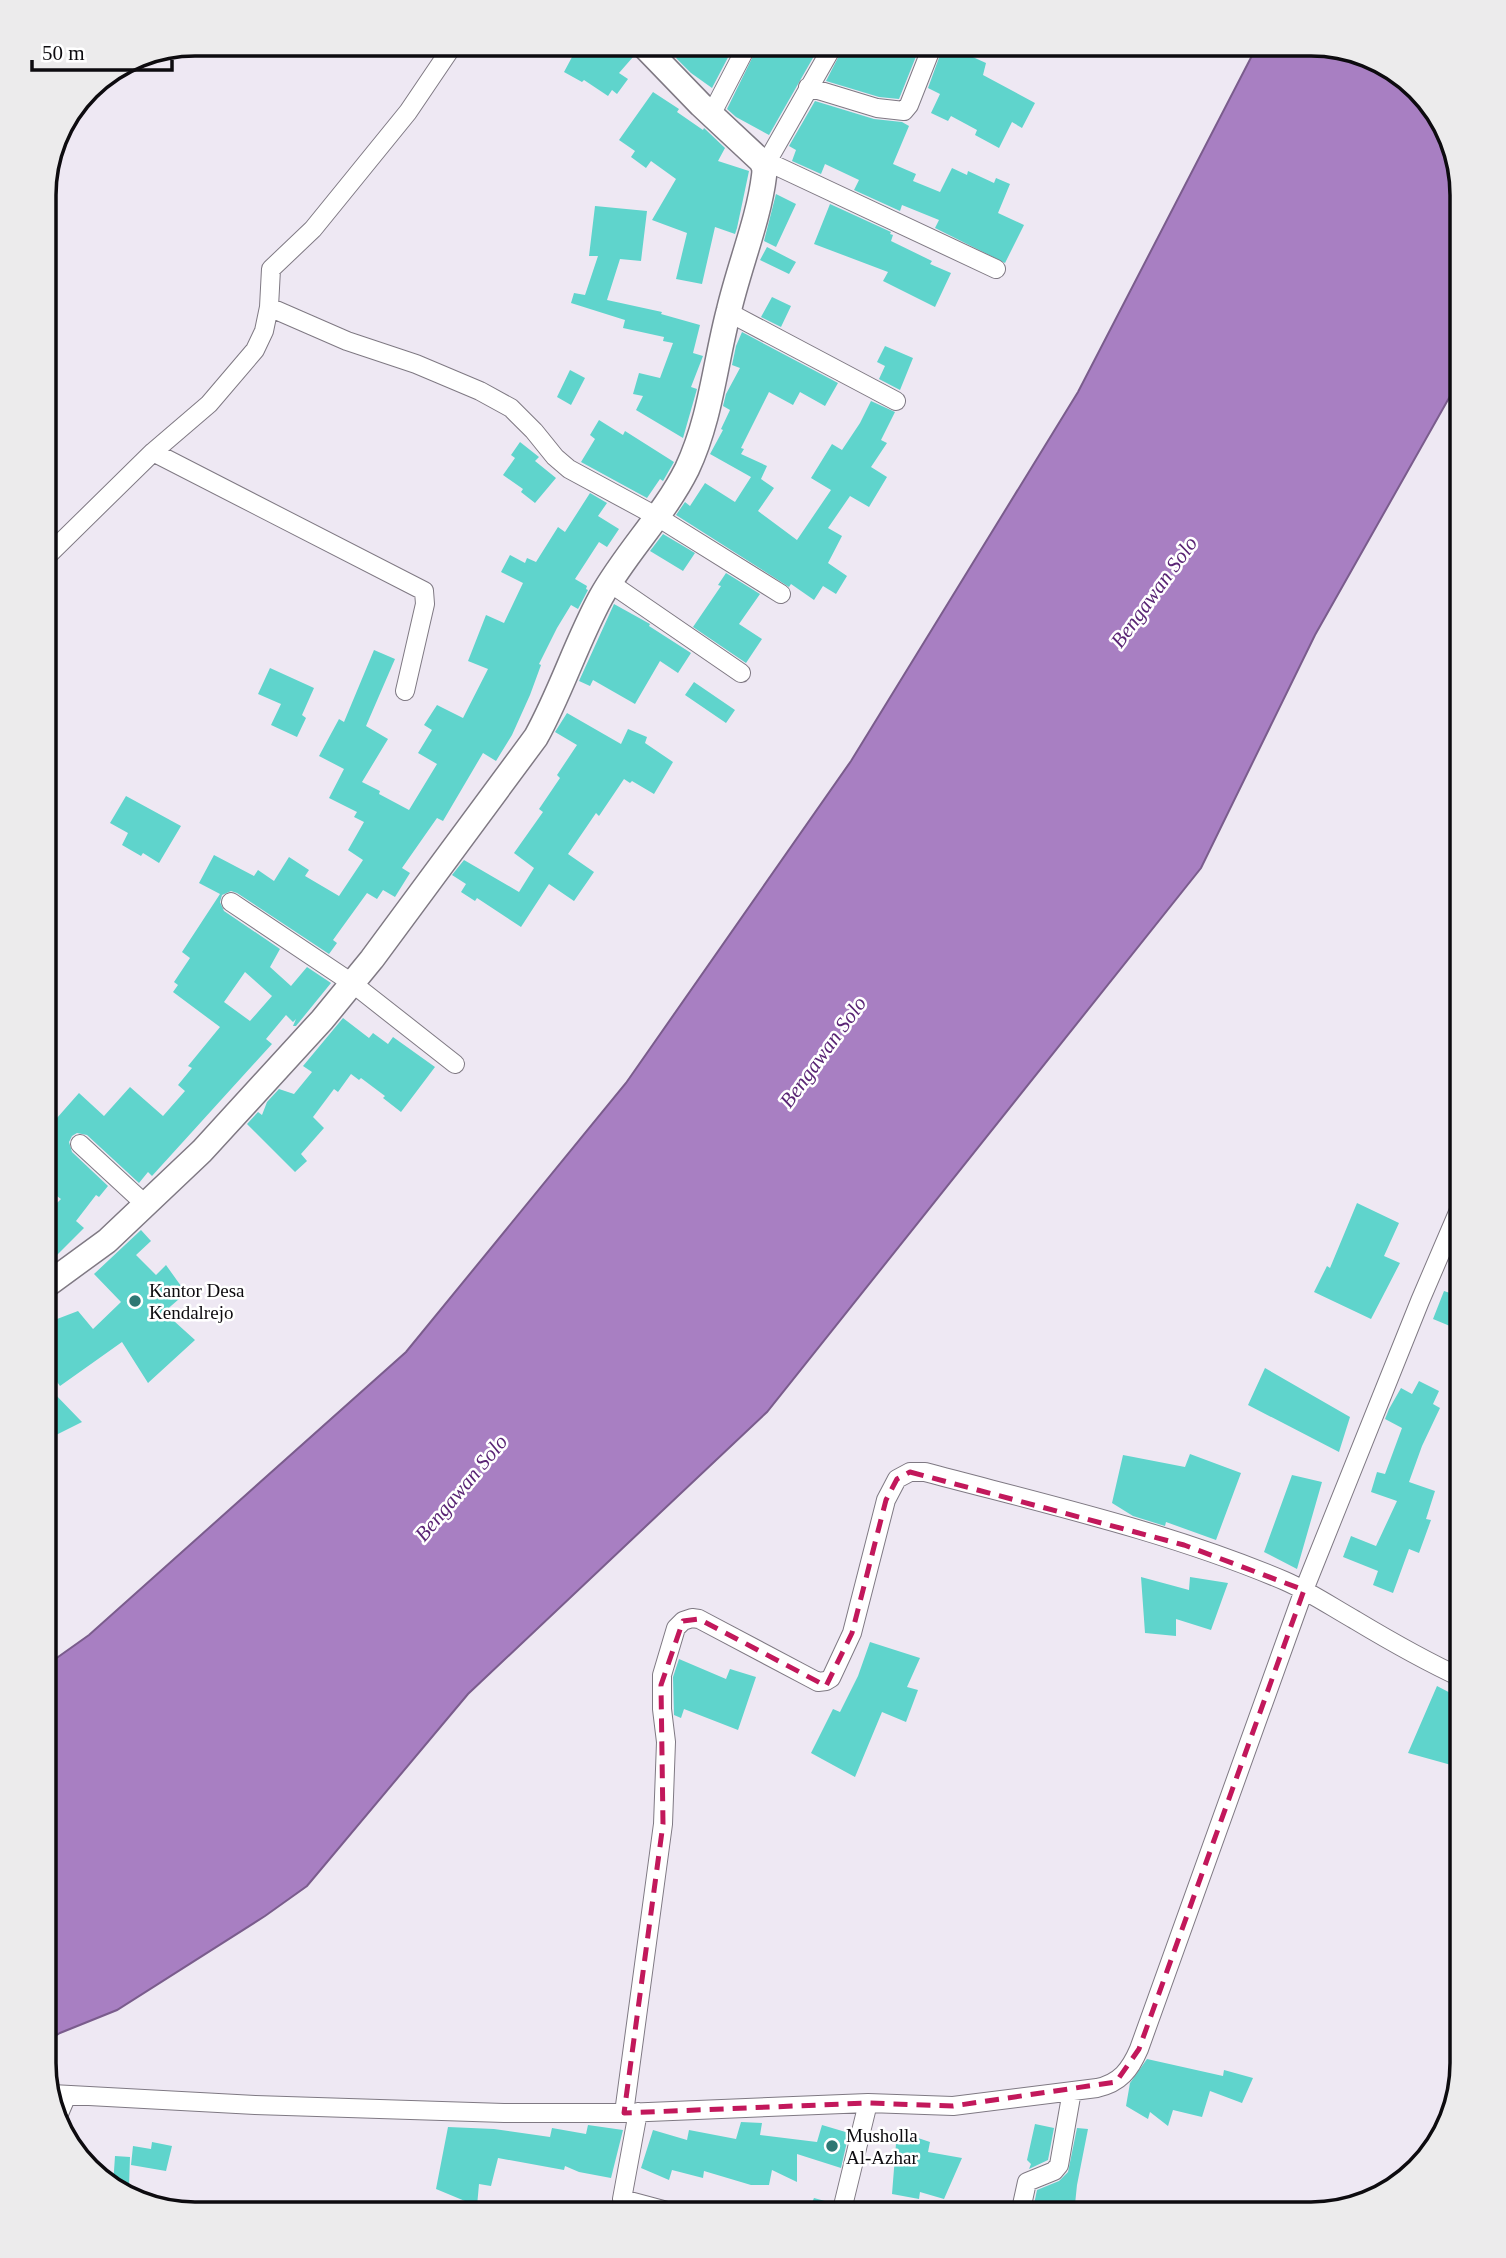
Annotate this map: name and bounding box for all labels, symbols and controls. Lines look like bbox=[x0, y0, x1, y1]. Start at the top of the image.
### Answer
scale bar bbox=[32, 28, 172, 72]
text: 50 m bbox=[42, 41, 85, 65]
water label: Bengawan Solo bbox=[1106, 532, 1202, 652]
water label: Bengawan Solo bbox=[775, 992, 871, 1112]
place label: Kantor Desa Kendalrejo bbox=[149, 1280, 245, 1323]
marker: Kantor Desa Kendalrejo bbox=[127, 1293, 143, 1309]
water label: Bengawan Solo bbox=[410, 1430, 512, 1546]
place label: Musholla Al-Azhar bbox=[846, 2125, 918, 2168]
marker: Musholla Al-Azhar bbox=[824, 2138, 840, 2154]

